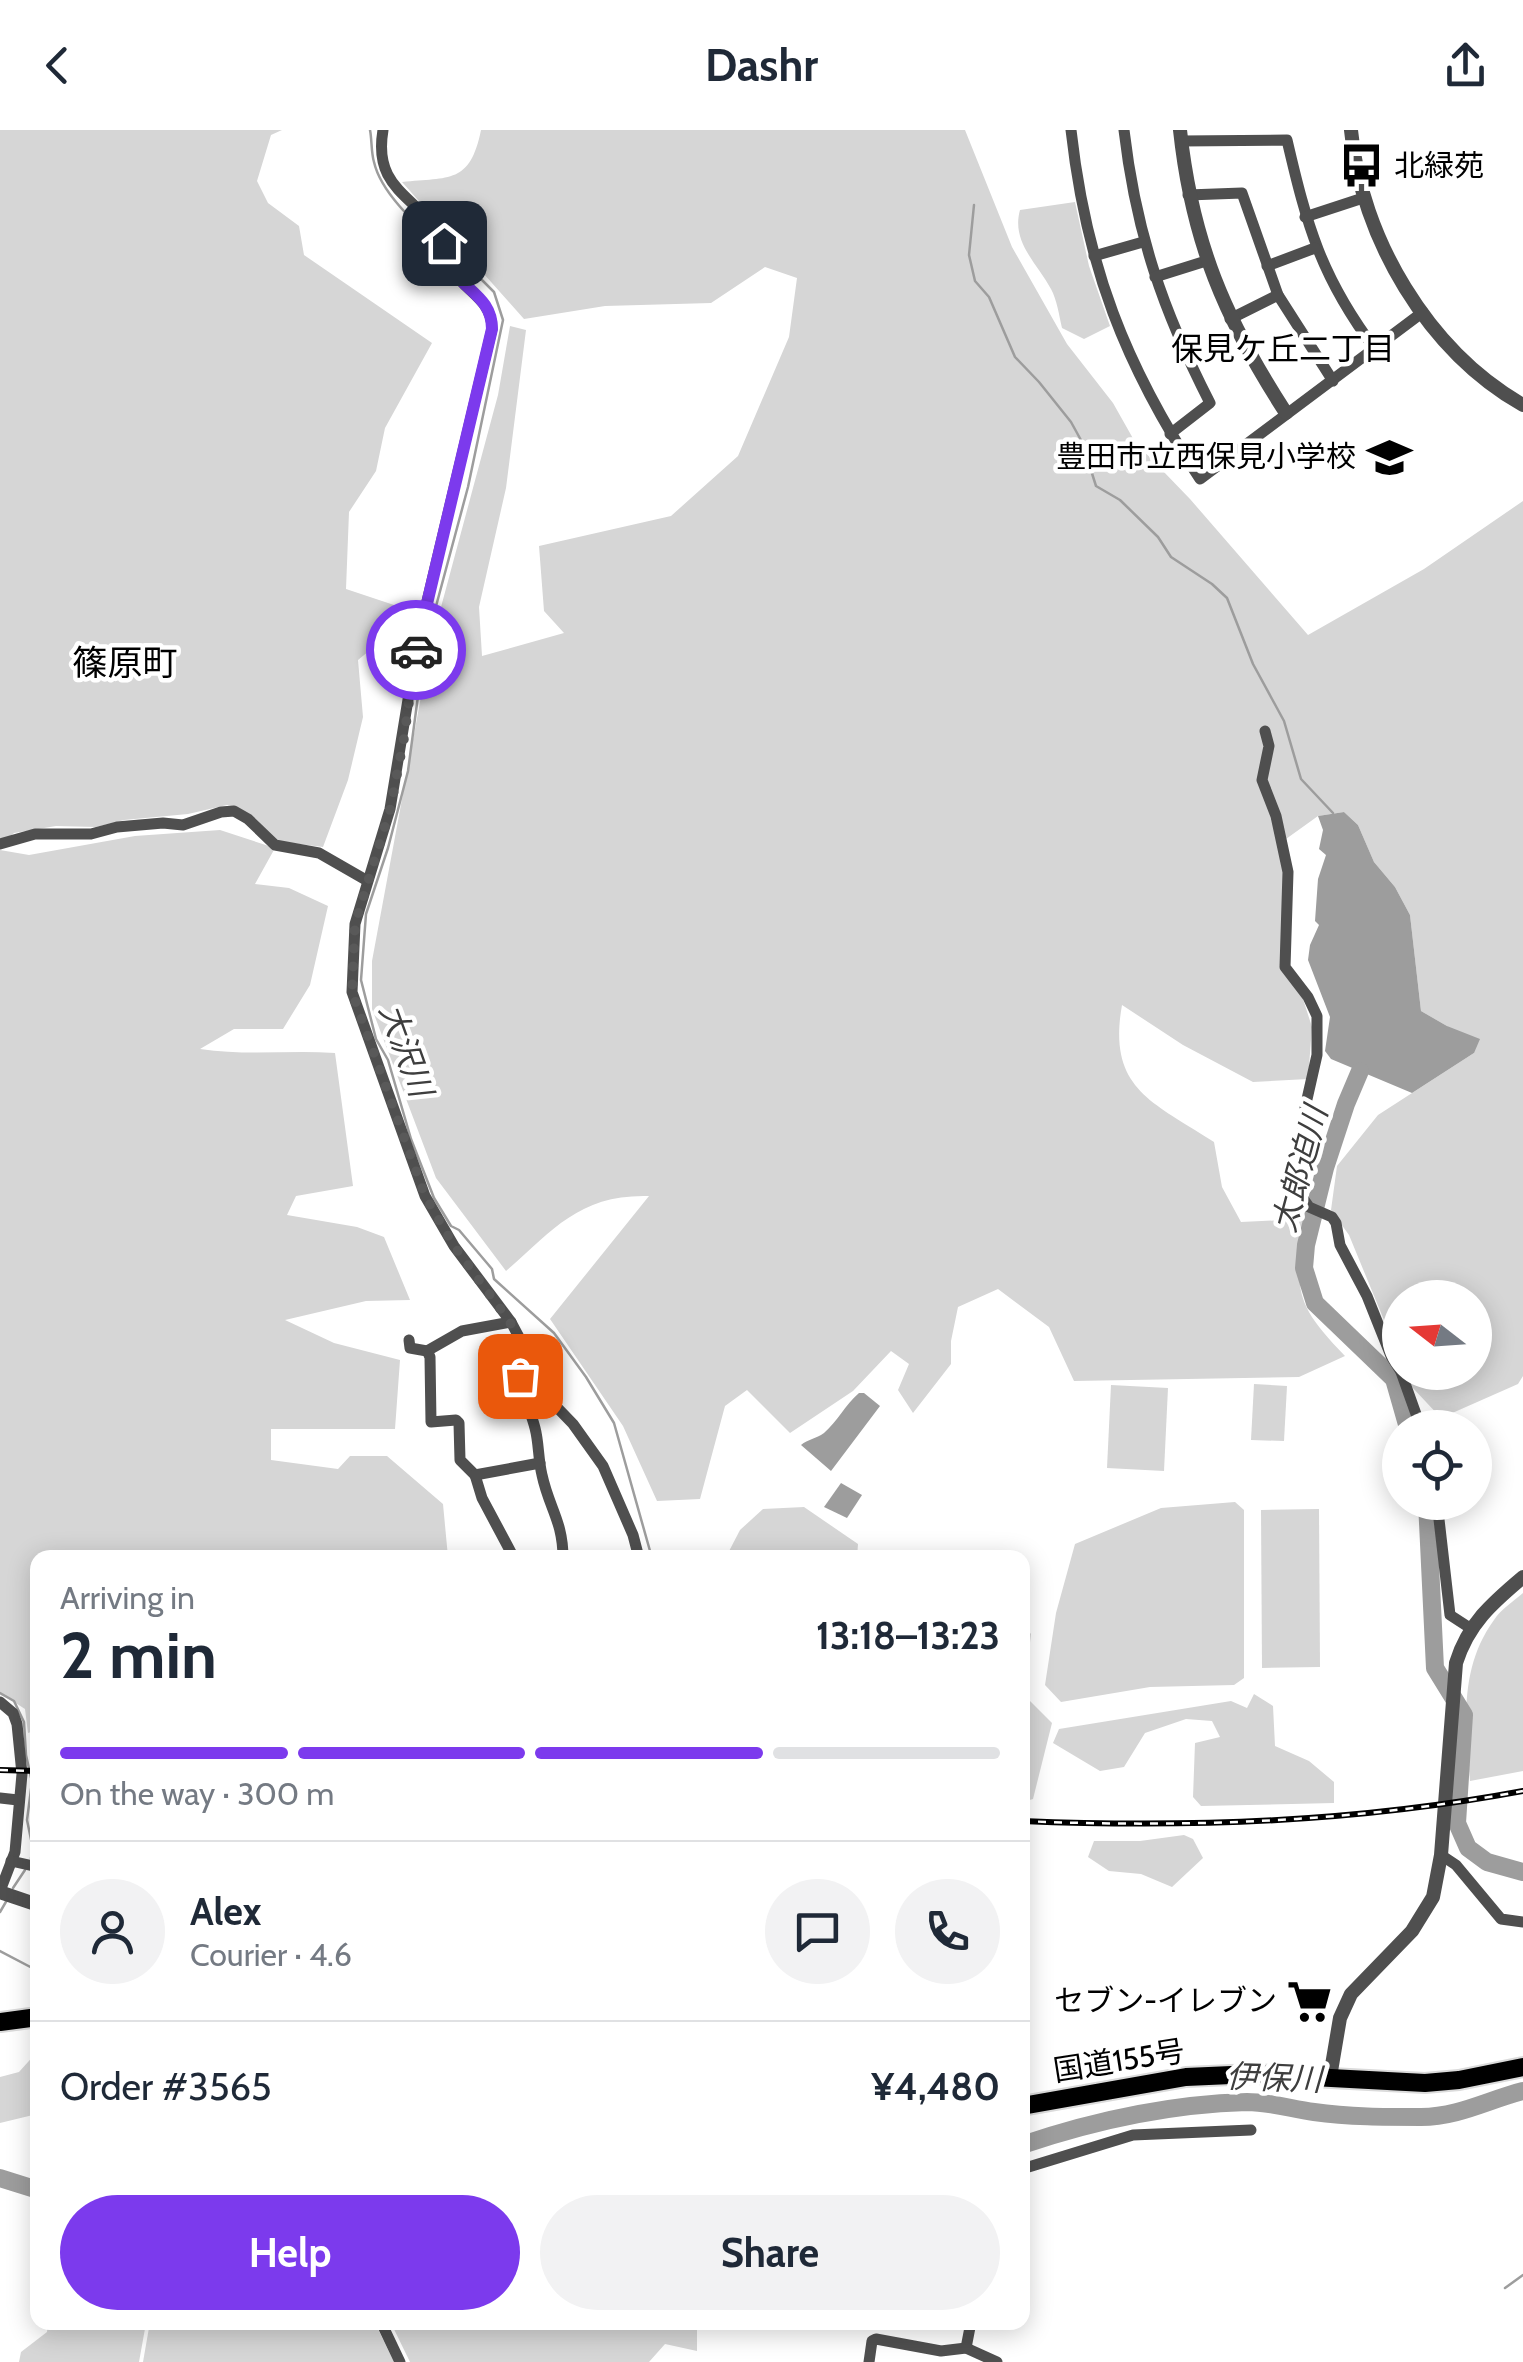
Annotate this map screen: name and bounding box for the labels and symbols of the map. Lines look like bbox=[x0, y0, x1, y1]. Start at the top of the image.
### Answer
bus stop icon: 北緑苑 bbox=[1337, 142, 1385, 190]
place label: 北緑苑 bbox=[1394, 147, 1484, 184]
pin bbox=[402, 201, 487, 286]
district label: 保見ケ丘二丁目 bbox=[1171, 329, 1395, 368]
school or university icon: 豊田市立西保見小学校 bbox=[1365, 433, 1413, 481]
place label: 豊田市立西保見小学校 bbox=[1056, 438, 1356, 475]
courier bbox=[366, 600, 466, 700]
district label: 篠原町 bbox=[72, 641, 178, 684]
water label: 大沢川 bbox=[372, 998, 442, 1104]
water label: 太郎迫川 bbox=[1264, 1099, 1336, 1236]
north arrow bbox=[1382, 1280, 1492, 1390]
pin bbox=[478, 1334, 563, 1419]
supermarket icon: セブン-イレブン bbox=[1286, 1977, 1334, 2025]
place label: セブン-イレブン bbox=[1054, 1982, 1277, 2019]
street label: 国道155号 bbox=[1051, 2032, 1187, 2089]
water label: 伊保川 bbox=[1225, 2056, 1326, 2099]

